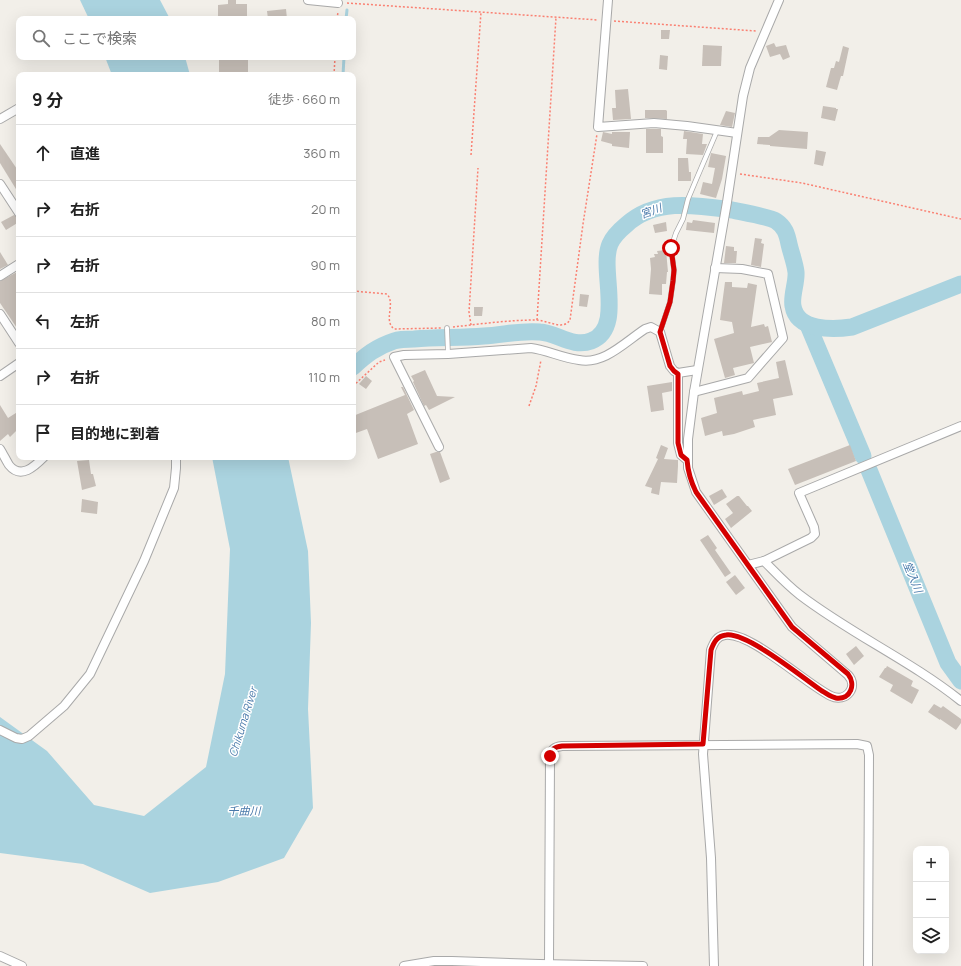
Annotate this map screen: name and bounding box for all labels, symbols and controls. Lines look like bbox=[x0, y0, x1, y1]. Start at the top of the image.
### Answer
search box bbox=[16, 16, 356, 60]
icon: search bbox=[30, 27, 52, 49]
text: ここで検索 bbox=[62, 28, 137, 49]
text: 9 分 bbox=[32, 88, 63, 111]
text: 徒歩 · 660 m bbox=[268, 90, 340, 108]
icon: ahead bbox=[32, 142, 54, 164]
text: 直進 bbox=[70, 143, 100, 164]
text: 360 m bbox=[303, 144, 340, 162]
icon: right bbox=[32, 198, 54, 220]
text: 右折 bbox=[70, 199, 100, 220]
water label: 宮川 bbox=[638, 199, 665, 221]
text: 20 m bbox=[311, 200, 340, 218]
route start bbox=[662, 239, 680, 257]
icon: right bbox=[32, 254, 54, 276]
text: 右折 bbox=[70, 255, 100, 276]
text: 90 m bbox=[310, 256, 340, 274]
icon: left bbox=[32, 310, 54, 332]
text: 左折 bbox=[70, 311, 100, 332]
text: 80 m bbox=[311, 312, 340, 330]
icon: right bbox=[32, 366, 54, 388]
text: 右折 bbox=[70, 367, 100, 388]
text: 110 m bbox=[308, 368, 340, 386]
icon: arrive bbox=[32, 422, 54, 444]
text: 目的地に到着 bbox=[70, 423, 160, 444]
water label: 堂入川 bbox=[900, 559, 927, 596]
water label: Chikuma River bbox=[225, 683, 261, 758]
route end bbox=[541, 747, 559, 765]
water label: 千曲川 bbox=[228, 803, 261, 818]
map controls bbox=[913, 846, 949, 954]
button: + bbox=[913, 846, 949, 882]
button: − bbox=[913, 882, 949, 918]
button: layers bbox=[913, 918, 949, 954]

